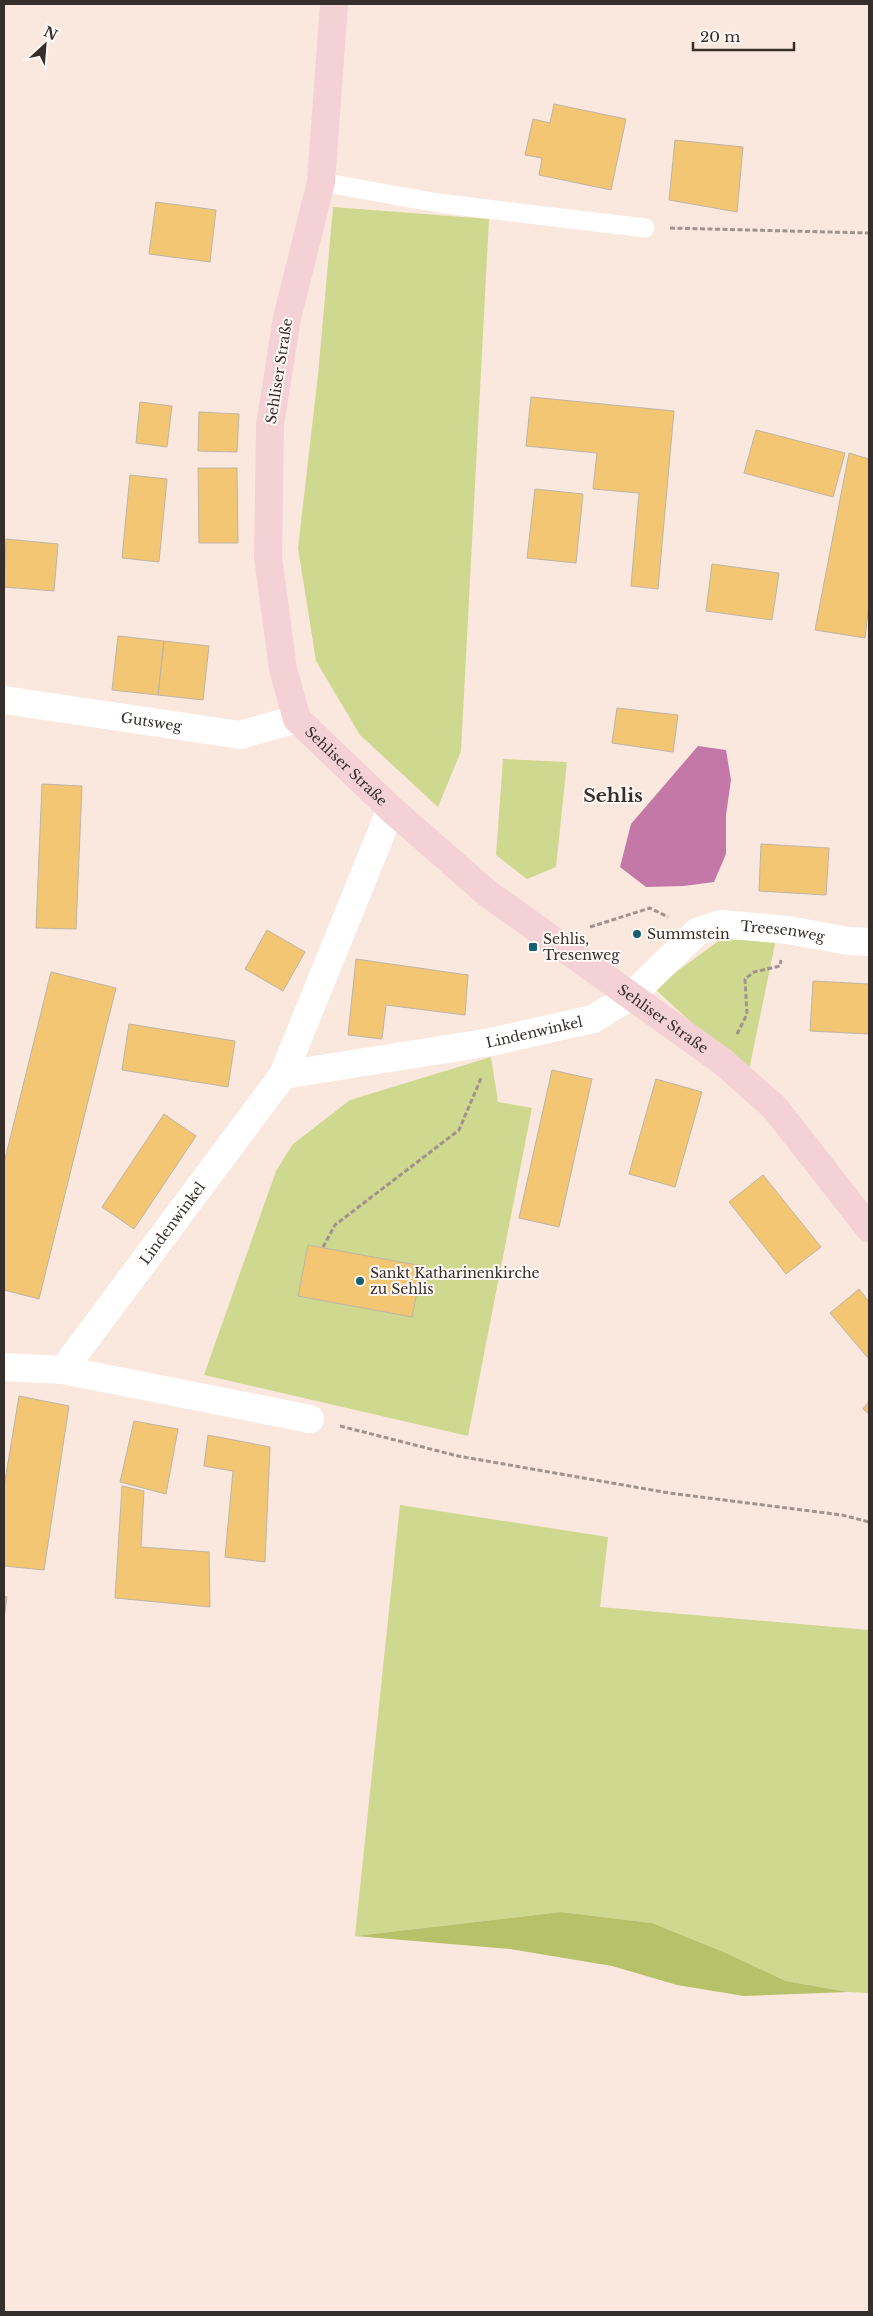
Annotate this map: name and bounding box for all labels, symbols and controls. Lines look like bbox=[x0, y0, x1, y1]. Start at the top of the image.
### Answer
north arrow bbox=[20, 20, 70, 70]
scale bar bbox=[693, 20, 794, 52]
text: N bbox=[41, 22, 61, 44]
text: 20 m bbox=[700, 27, 740, 46]
street label: Sehliser Straße bbox=[262, 317, 296, 425]
street label: Gutsweg bbox=[120, 708, 184, 735]
street label: Sehliser Straße bbox=[301, 723, 391, 810]
district label: Sehlis bbox=[583, 784, 643, 807]
street label: Treesenweg bbox=[740, 917, 827, 946]
place label: Summstein bbox=[647, 925, 730, 943]
marker: Summstein bbox=[631, 928, 643, 940]
place label: Sehlis, Tresenweg bbox=[543, 930, 620, 964]
marker: Sehlis, Tresenweg bbox=[527, 941, 539, 953]
street label: Sehliser Straße bbox=[614, 980, 712, 1057]
street label: Lindenwinkel bbox=[484, 1013, 585, 1052]
street label: Lindenwinkel bbox=[136, 1178, 209, 1268]
place label: Sankt Katharinenkirche zu Sehlis bbox=[370, 1264, 540, 1298]
marker: Sankt Katharinenkirche zu Sehlis bbox=[354, 1275, 366, 1287]

